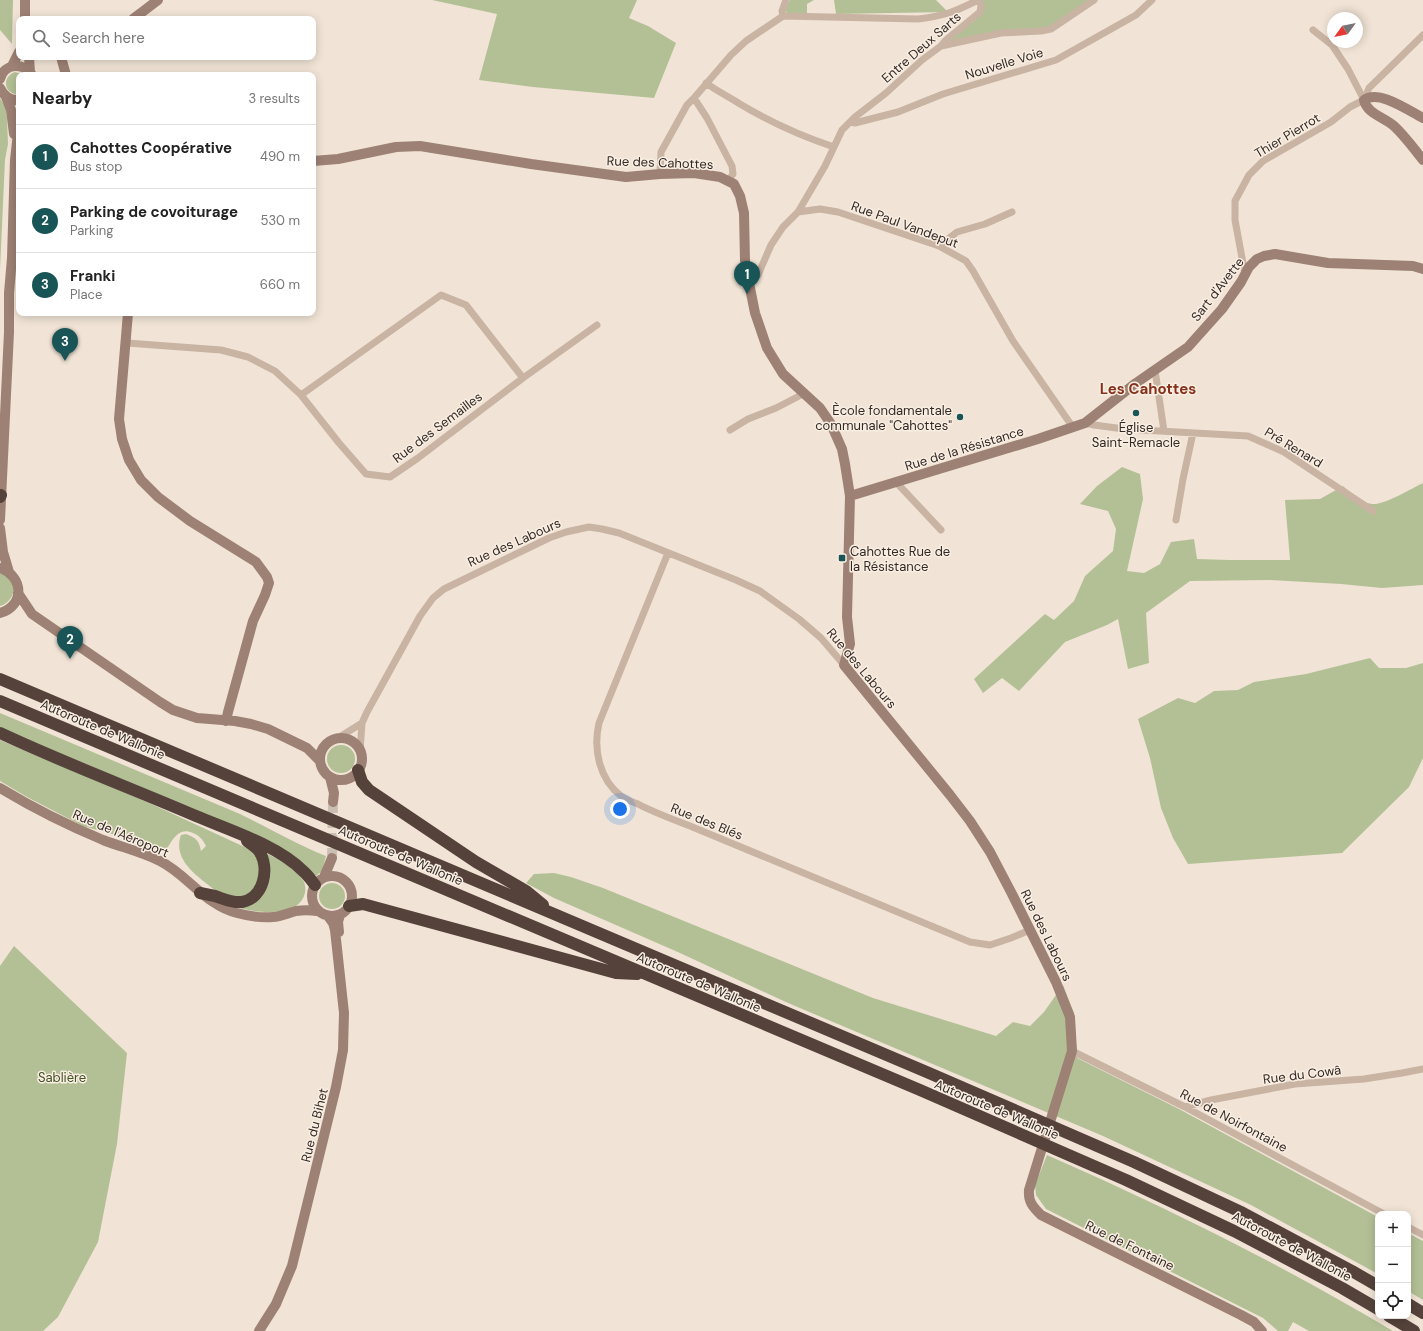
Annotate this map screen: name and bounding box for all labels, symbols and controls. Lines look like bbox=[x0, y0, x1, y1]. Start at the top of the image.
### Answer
street label: Entre Deux Sarts bbox=[878, 8, 965, 87]
north arrow bbox=[1327, 12, 1363, 48]
search box bbox=[16, 16, 316, 60]
icon: search bbox=[30, 27, 52, 49]
text: Search here bbox=[62, 28, 145, 48]
street label: Nouvelle Voie bbox=[963, 44, 1045, 83]
text: Nearby bbox=[32, 87, 92, 109]
text: 3 results bbox=[248, 90, 300, 107]
street label: Thier Pierrot bbox=[1251, 109, 1323, 162]
text: Cahottes Coopérative bbox=[70, 138, 232, 158]
text: 1 bbox=[43, 148, 47, 165]
text: 490 m bbox=[260, 148, 300, 165]
street label: Rue des Cahottes bbox=[606, 152, 714, 173]
text: Bus stop bbox=[70, 158, 122, 175]
street label: Rue Paul Vandeput bbox=[849, 197, 961, 252]
text: Parking de covoiturage bbox=[70, 202, 238, 222]
text: 2 bbox=[41, 212, 49, 229]
text: 530 m bbox=[260, 212, 300, 229]
text: Parking bbox=[70, 222, 114, 239]
street label: Sart d'Avette bbox=[1187, 254, 1248, 325]
pin: 1 bbox=[734, 261, 760, 294]
text: Franki bbox=[70, 266, 115, 286]
text: 3 bbox=[41, 276, 49, 293]
text: 660 m bbox=[260, 276, 300, 293]
text: Place bbox=[70, 286, 102, 303]
pin: 3 bbox=[52, 328, 78, 361]
district label: Les Cahottes bbox=[1100, 379, 1196, 399]
street label: Rue des Semailles bbox=[389, 388, 486, 467]
place label: Ècole fondamentale communale "Cahottes" bbox=[815, 401, 952, 434]
marker: Église Saint-Remacle bbox=[1131, 408, 1141, 418]
marker: Ècole fondamentale communale "Cahottes" bbox=[955, 412, 965, 422]
place label: Église Saint-Remacle bbox=[1092, 418, 1180, 451]
street label: Rue de la Résistance bbox=[903, 422, 1026, 475]
street label: Pré Renard bbox=[1262, 423, 1326, 471]
street label: Rue des Labours bbox=[465, 514, 563, 571]
place label: Cahottes Rue de la Résistance bbox=[850, 543, 950, 575]
marker: Cahottes Rue de la Résistance bbox=[837, 553, 847, 563]
street label: Rue des Labours bbox=[823, 625, 900, 712]
pin: 2 bbox=[57, 626, 83, 659]
street label: Autoroute de Wallonie bbox=[38, 696, 168, 763]
your location bbox=[610, 799, 630, 819]
street label: Rue des Blés bbox=[668, 799, 745, 844]
street label: Rue de l'Aéroport bbox=[70, 806, 171, 861]
street label: Autoroute de Wallonie bbox=[336, 822, 466, 889]
street label: Rue des Labours bbox=[1017, 887, 1076, 984]
street label: Autoroute de Wallonie bbox=[634, 949, 764, 1016]
street label: Rue du Cowâ bbox=[1262, 1061, 1342, 1088]
park label: Sablière bbox=[38, 1069, 86, 1086]
street label: Autoroute de Wallonie bbox=[932, 1076, 1062, 1143]
street label: Rue de Noirfontaine bbox=[1177, 1085, 1290, 1156]
street label: Rue du Bihet bbox=[297, 1086, 332, 1164]
street label: Autoroute de Wallonie bbox=[1229, 1208, 1355, 1285]
map controls bbox=[1375, 1211, 1411, 1319]
button: + bbox=[1375, 1211, 1411, 1247]
street label: Rue de Fontaine bbox=[1082, 1217, 1177, 1274]
button: − bbox=[1375, 1247, 1411, 1283]
button: locate bbox=[1375, 1283, 1411, 1319]

